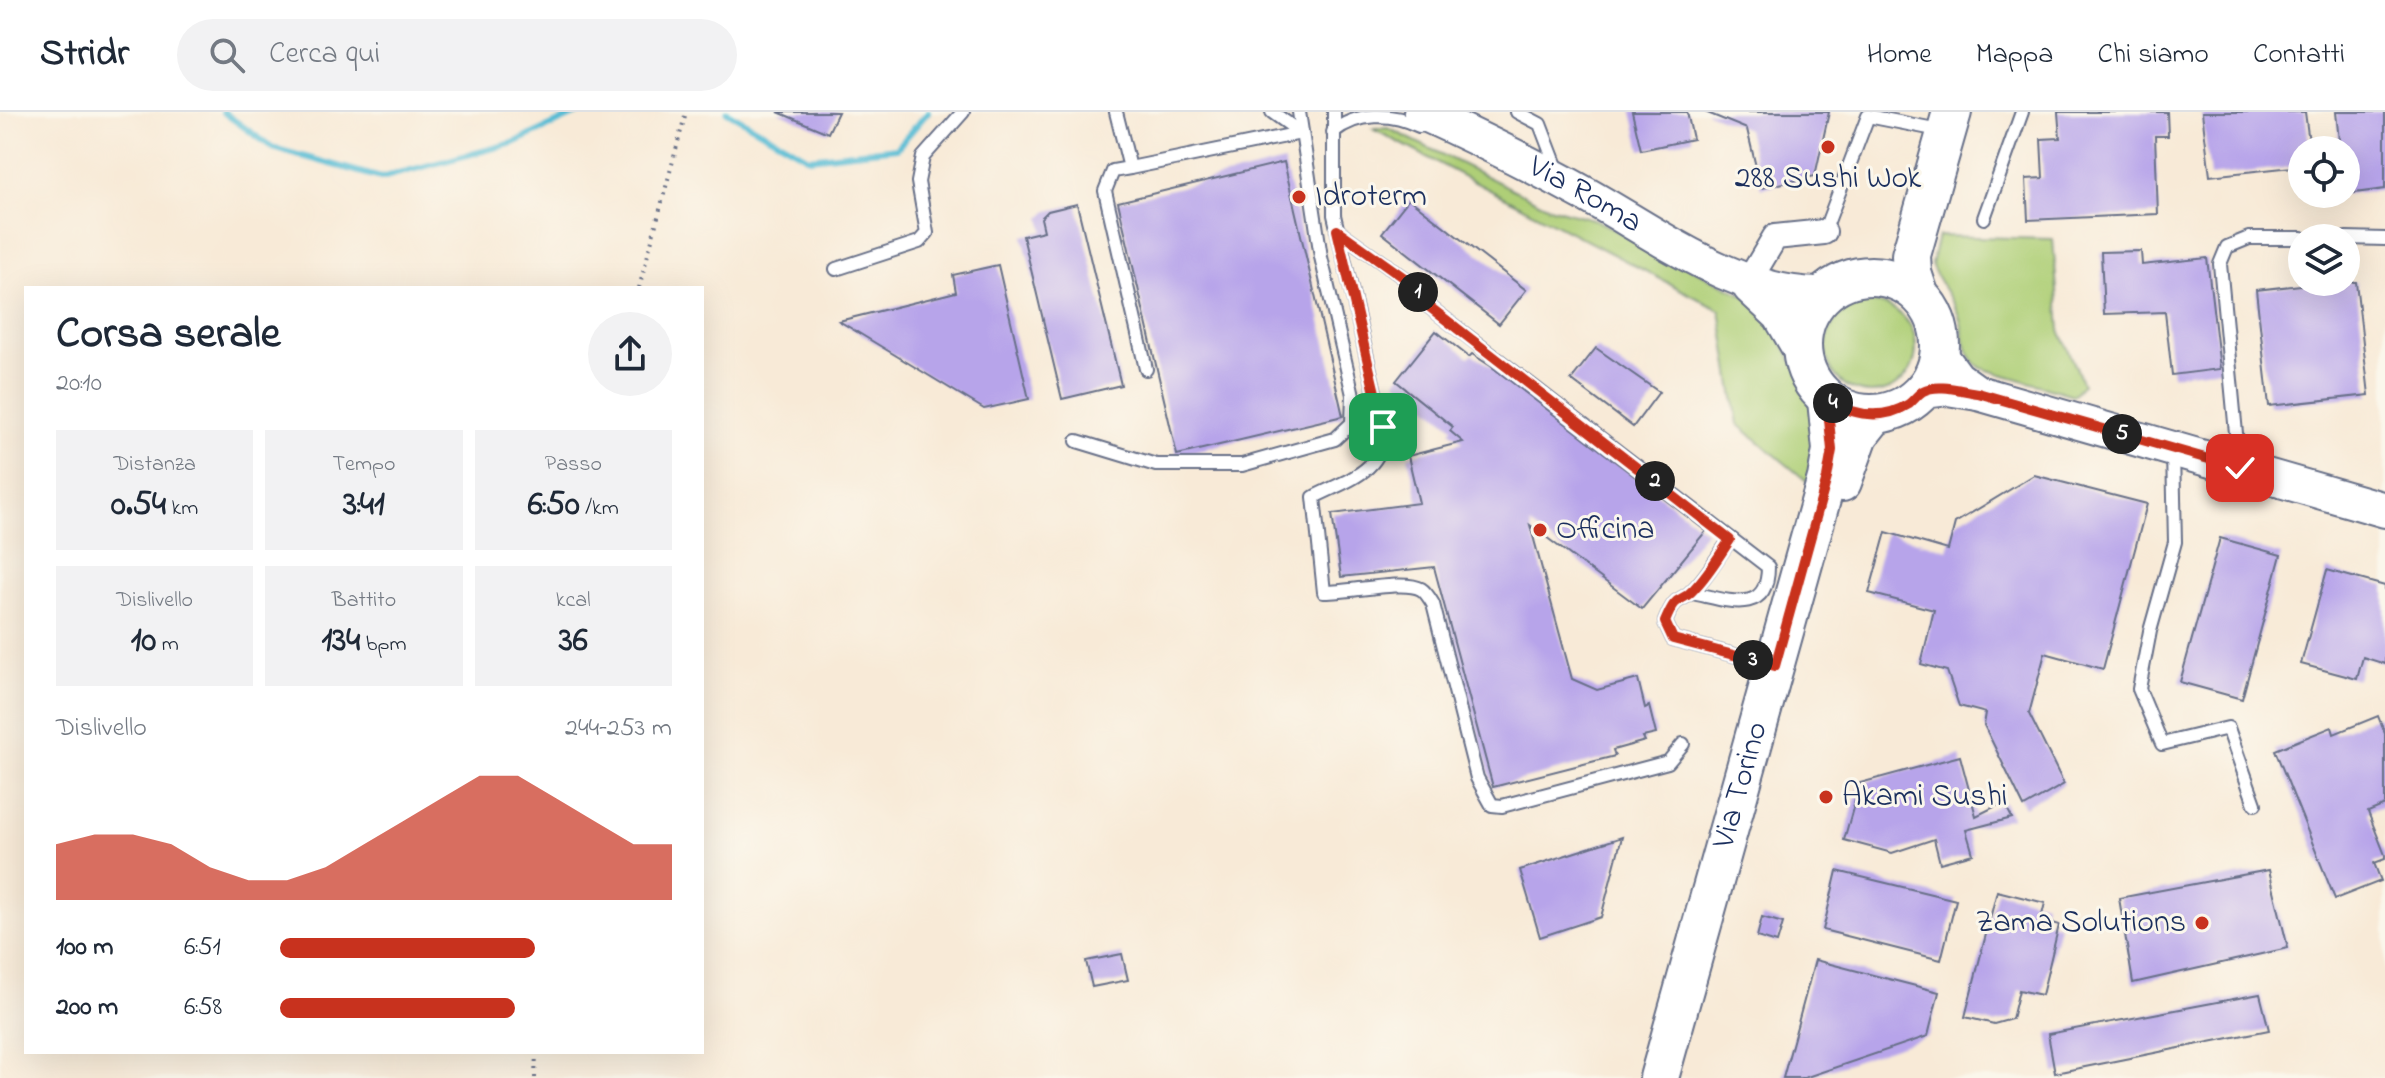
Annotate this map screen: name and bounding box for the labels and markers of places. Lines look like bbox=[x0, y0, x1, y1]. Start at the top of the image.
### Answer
marker: 288 Sushi Wok bbox=[1819, 138, 1837, 156]
place label: 288 Sushi Wok bbox=[1735, 156, 1922, 203]
place label: Idroterm bbox=[1315, 174, 1427, 221]
marker: Idroterm bbox=[1290, 188, 1308, 206]
pin: 1 bbox=[1398, 272, 1438, 312]
pin: 4 bbox=[1813, 383, 1853, 423]
pin bbox=[1349, 393, 1417, 461]
pin: 5 bbox=[2102, 414, 2142, 454]
pin bbox=[2206, 434, 2274, 502]
pin: 2 bbox=[1635, 461, 1675, 501]
place label: Officina bbox=[1556, 507, 1655, 554]
marker: Officina bbox=[1531, 521, 1549, 539]
pin: 3 bbox=[1733, 640, 1773, 680]
place label: Akami Sushi bbox=[1842, 774, 2008, 821]
marker: Akami Sushi bbox=[1817, 788, 1835, 806]
place label: Zama Solutions bbox=[1975, 900, 2186, 947]
marker: Zama Solutions bbox=[2193, 914, 2211, 932]

